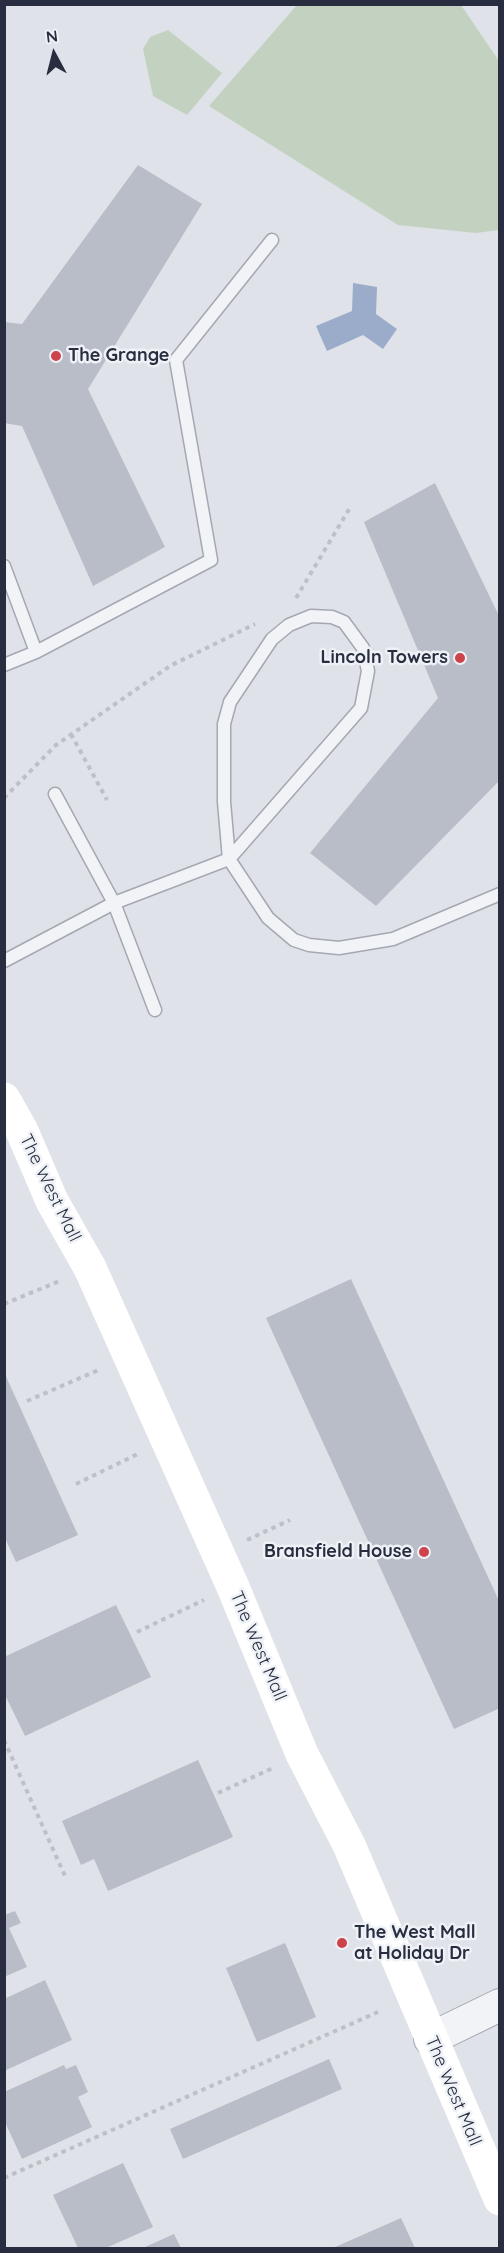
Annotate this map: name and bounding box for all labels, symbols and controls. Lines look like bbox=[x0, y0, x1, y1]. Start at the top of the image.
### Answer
north arrow bbox=[24, 24, 84, 84]
text: N bbox=[45, 25, 59, 47]
place label: The Grange bbox=[68, 345, 169, 367]
marker: The Grange bbox=[49, 349, 63, 363]
place label: Lincoln Towers bbox=[320, 647, 448, 669]
marker: Lincoln Towers bbox=[453, 651, 467, 665]
street label: The West Mall bbox=[15, 1131, 85, 1245]
place label: Bransfield House bbox=[264, 1541, 412, 1563]
marker: Bransfield House bbox=[417, 1545, 431, 1559]
street label: The West Mall bbox=[225, 1588, 291, 1704]
place label: The West Mall at Holiday Dr bbox=[354, 1922, 476, 1964]
marker: The West Mall at Holiday Dr bbox=[335, 1936, 349, 1950]
street label: The West Mall bbox=[420, 2033, 486, 2149]

